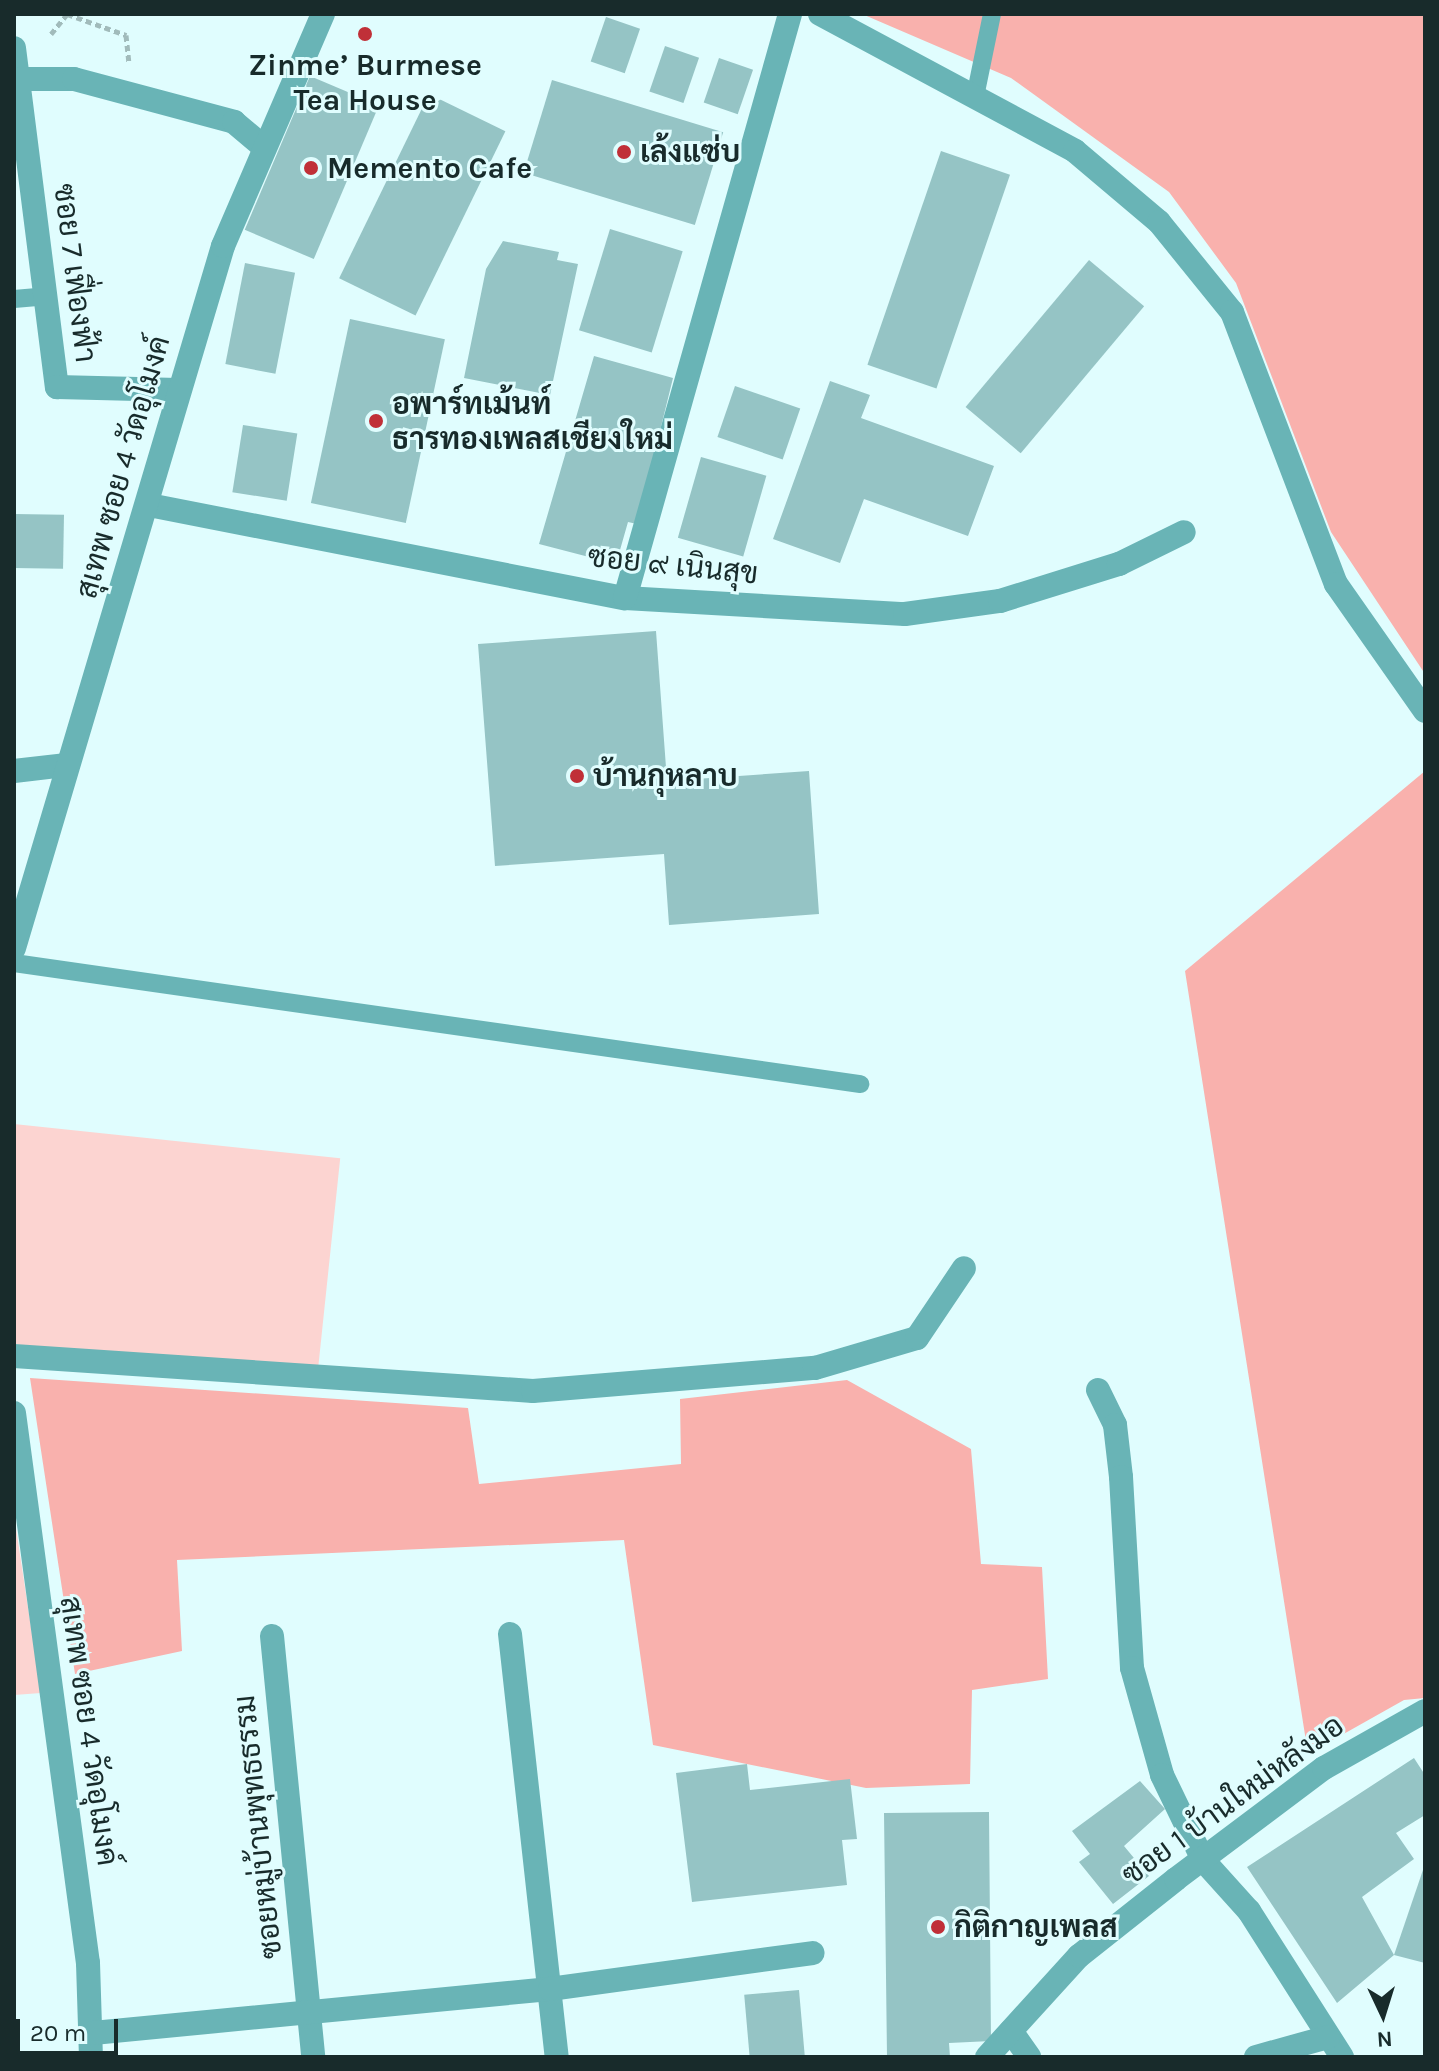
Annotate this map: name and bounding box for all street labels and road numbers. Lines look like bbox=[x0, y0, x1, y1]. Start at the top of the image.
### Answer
street label: ซอย 7 เฟื่องฟ้า bbox=[46, 182, 104, 364]
street label: สุเทพ ซอย 4 วัดอุโมงค์ bbox=[68, 331, 178, 603]
street label: ซอย ๙ เนินสุข bbox=[586, 538, 760, 592]
street label: สุเทพ ซอย 4 วัดอุโมงค์ bbox=[52, 1594, 126, 1868]
street label: ซอยหมู่บ้านพุทธธรรม bbox=[226, 1693, 290, 1961]
street label: ซอย 1 บ้านใหม่หลังมอ bbox=[1115, 1707, 1351, 1893]

